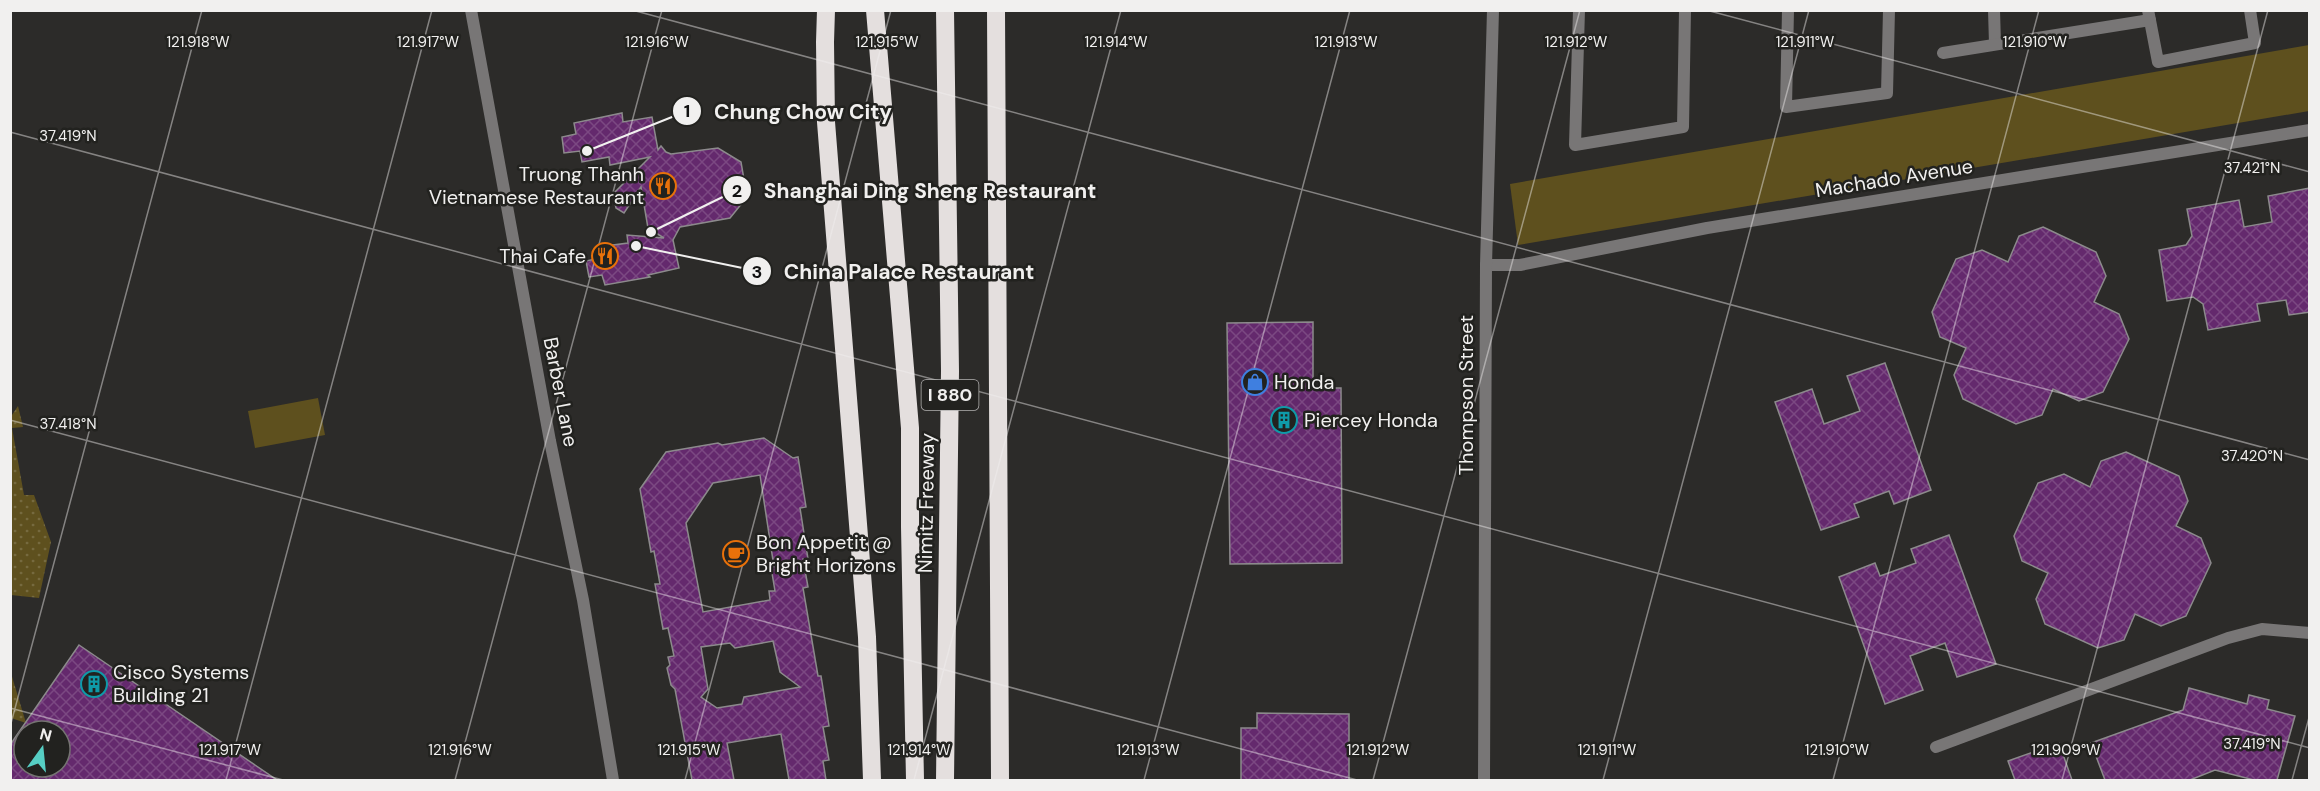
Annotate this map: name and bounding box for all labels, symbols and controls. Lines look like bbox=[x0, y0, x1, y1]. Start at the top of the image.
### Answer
text: 121.918°W bbox=[166, 32, 230, 52]
text: 121.917°W bbox=[397, 32, 459, 52]
text: 121.916°W bbox=[625, 32, 689, 52]
text: 121.915°W bbox=[855, 32, 919, 52]
text: 121.914°W bbox=[1084, 32, 1148, 52]
text: 121.913°W bbox=[1315, 32, 1378, 52]
text: 121.912°W bbox=[1545, 32, 1608, 52]
text: 121.911°W bbox=[1776, 32, 1835, 52]
text: 121.910°W bbox=[2003, 32, 2068, 52]
callout: Chung Chow City bbox=[672, 92, 904, 131]
text: Chung Chow City bbox=[714, 98, 892, 126]
text: 1 bbox=[684, 99, 690, 123]
text: 37.419°N bbox=[39, 126, 97, 146]
street label: Machado Avenue bbox=[1813, 153, 1975, 203]
text: 37.421°N bbox=[2224, 158, 2280, 178]
place label: Truong Thanh Vietnamese Restaurant bbox=[429, 161, 644, 210]
restaurant icon: Truong Thanh Vietnamese Restaurant bbox=[648, 171, 678, 201]
callout: Shanghai Ding Sheng Restaurant bbox=[722, 171, 1108, 210]
text: Shanghai Ding Sheng Restaurant bbox=[764, 177, 1096, 205]
text: 2 bbox=[732, 179, 742, 203]
restaurant icon: Thai Cafe bbox=[590, 241, 620, 271]
place label: Thai Cafe bbox=[499, 243, 586, 269]
callout: China Palace Restaurant bbox=[742, 252, 1046, 291]
text: China Palace Restaurant bbox=[784, 258, 1034, 286]
text: 3 bbox=[752, 260, 762, 284]
street label: Thompson Street bbox=[1453, 315, 1479, 475]
street label: Barber Lane bbox=[538, 335, 584, 449]
shop icon: Honda bbox=[1240, 367, 1270, 397]
place label: Honda bbox=[1274, 369, 1334, 395]
road number: I 880 bbox=[922, 380, 978, 410]
building icon: Piercey Honda bbox=[1269, 405, 1299, 435]
place label: Piercey Honda bbox=[1304, 407, 1438, 433]
text: 37.418°N bbox=[39, 414, 97, 434]
street label: Nimitz Freeway bbox=[912, 433, 940, 573]
text: 37.420°N bbox=[2221, 446, 2283, 466]
place label: Bon Appetit @ Bright Horizons bbox=[756, 529, 896, 578]
cafe icon: Bon Appetit @ Bright Horizons bbox=[721, 539, 751, 569]
place label: Cisco Systems Building 21 bbox=[113, 659, 249, 708]
building icon: Cisco Systems Building 21 bbox=[79, 669, 109, 699]
north arrow bbox=[12, 719, 72, 779]
text: N bbox=[37, 723, 54, 747]
text: 37.419°N bbox=[2223, 734, 2281, 754]
text: 121.917°W bbox=[199, 740, 261, 760]
text: 121.916°W bbox=[428, 740, 492, 760]
text: 121.915°W bbox=[657, 740, 721, 760]
text: 121.914°W bbox=[887, 740, 951, 760]
text: 121.913°W bbox=[1117, 740, 1180, 760]
text: 121.912°W bbox=[1347, 740, 1410, 760]
text: 121.911°W bbox=[1578, 740, 1637, 760]
text: 121.910°W bbox=[1805, 740, 1870, 760]
text: 121.909°W bbox=[2031, 740, 2101, 760]

